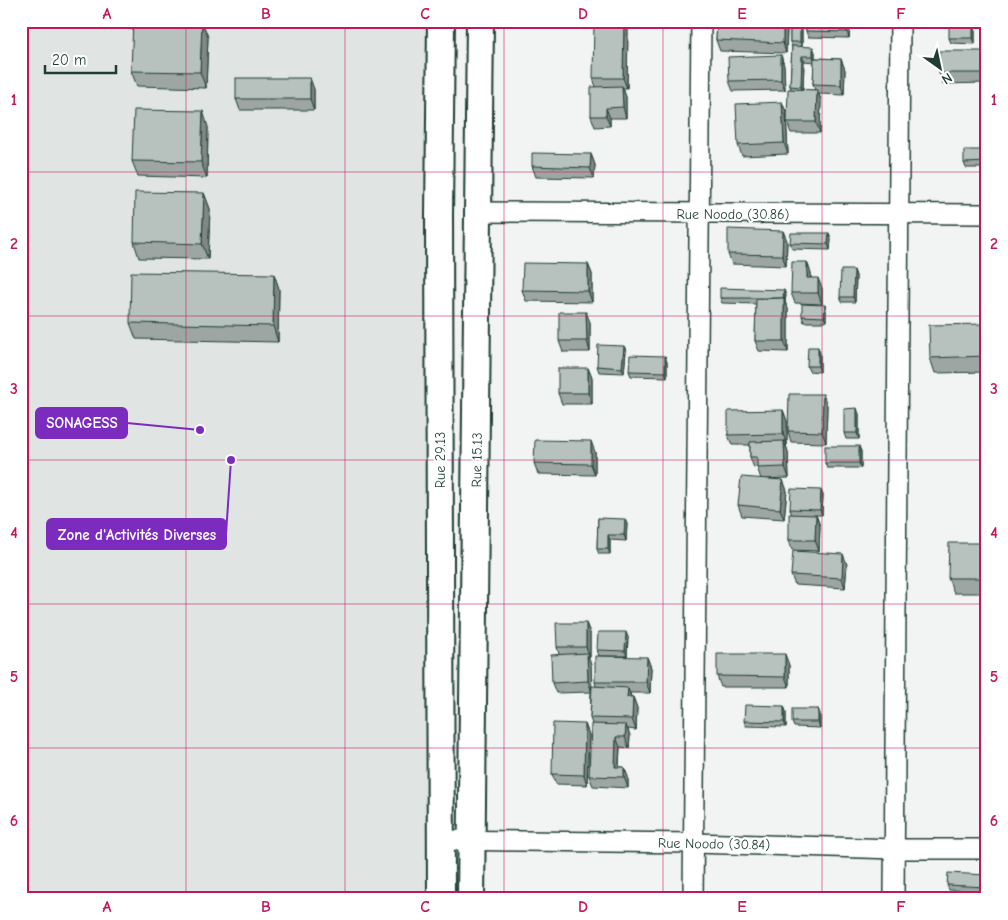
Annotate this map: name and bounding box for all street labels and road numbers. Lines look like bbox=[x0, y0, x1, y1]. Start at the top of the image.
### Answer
street label: Rue Noodo (30.86) bbox=[677, 206, 789, 223]
street label: Rue 29.13 bbox=[432, 432, 449, 488]
street label: Rue 15.13 bbox=[468, 432, 486, 488]
street label: Rue Noodo (30.84) bbox=[658, 835, 770, 853]

